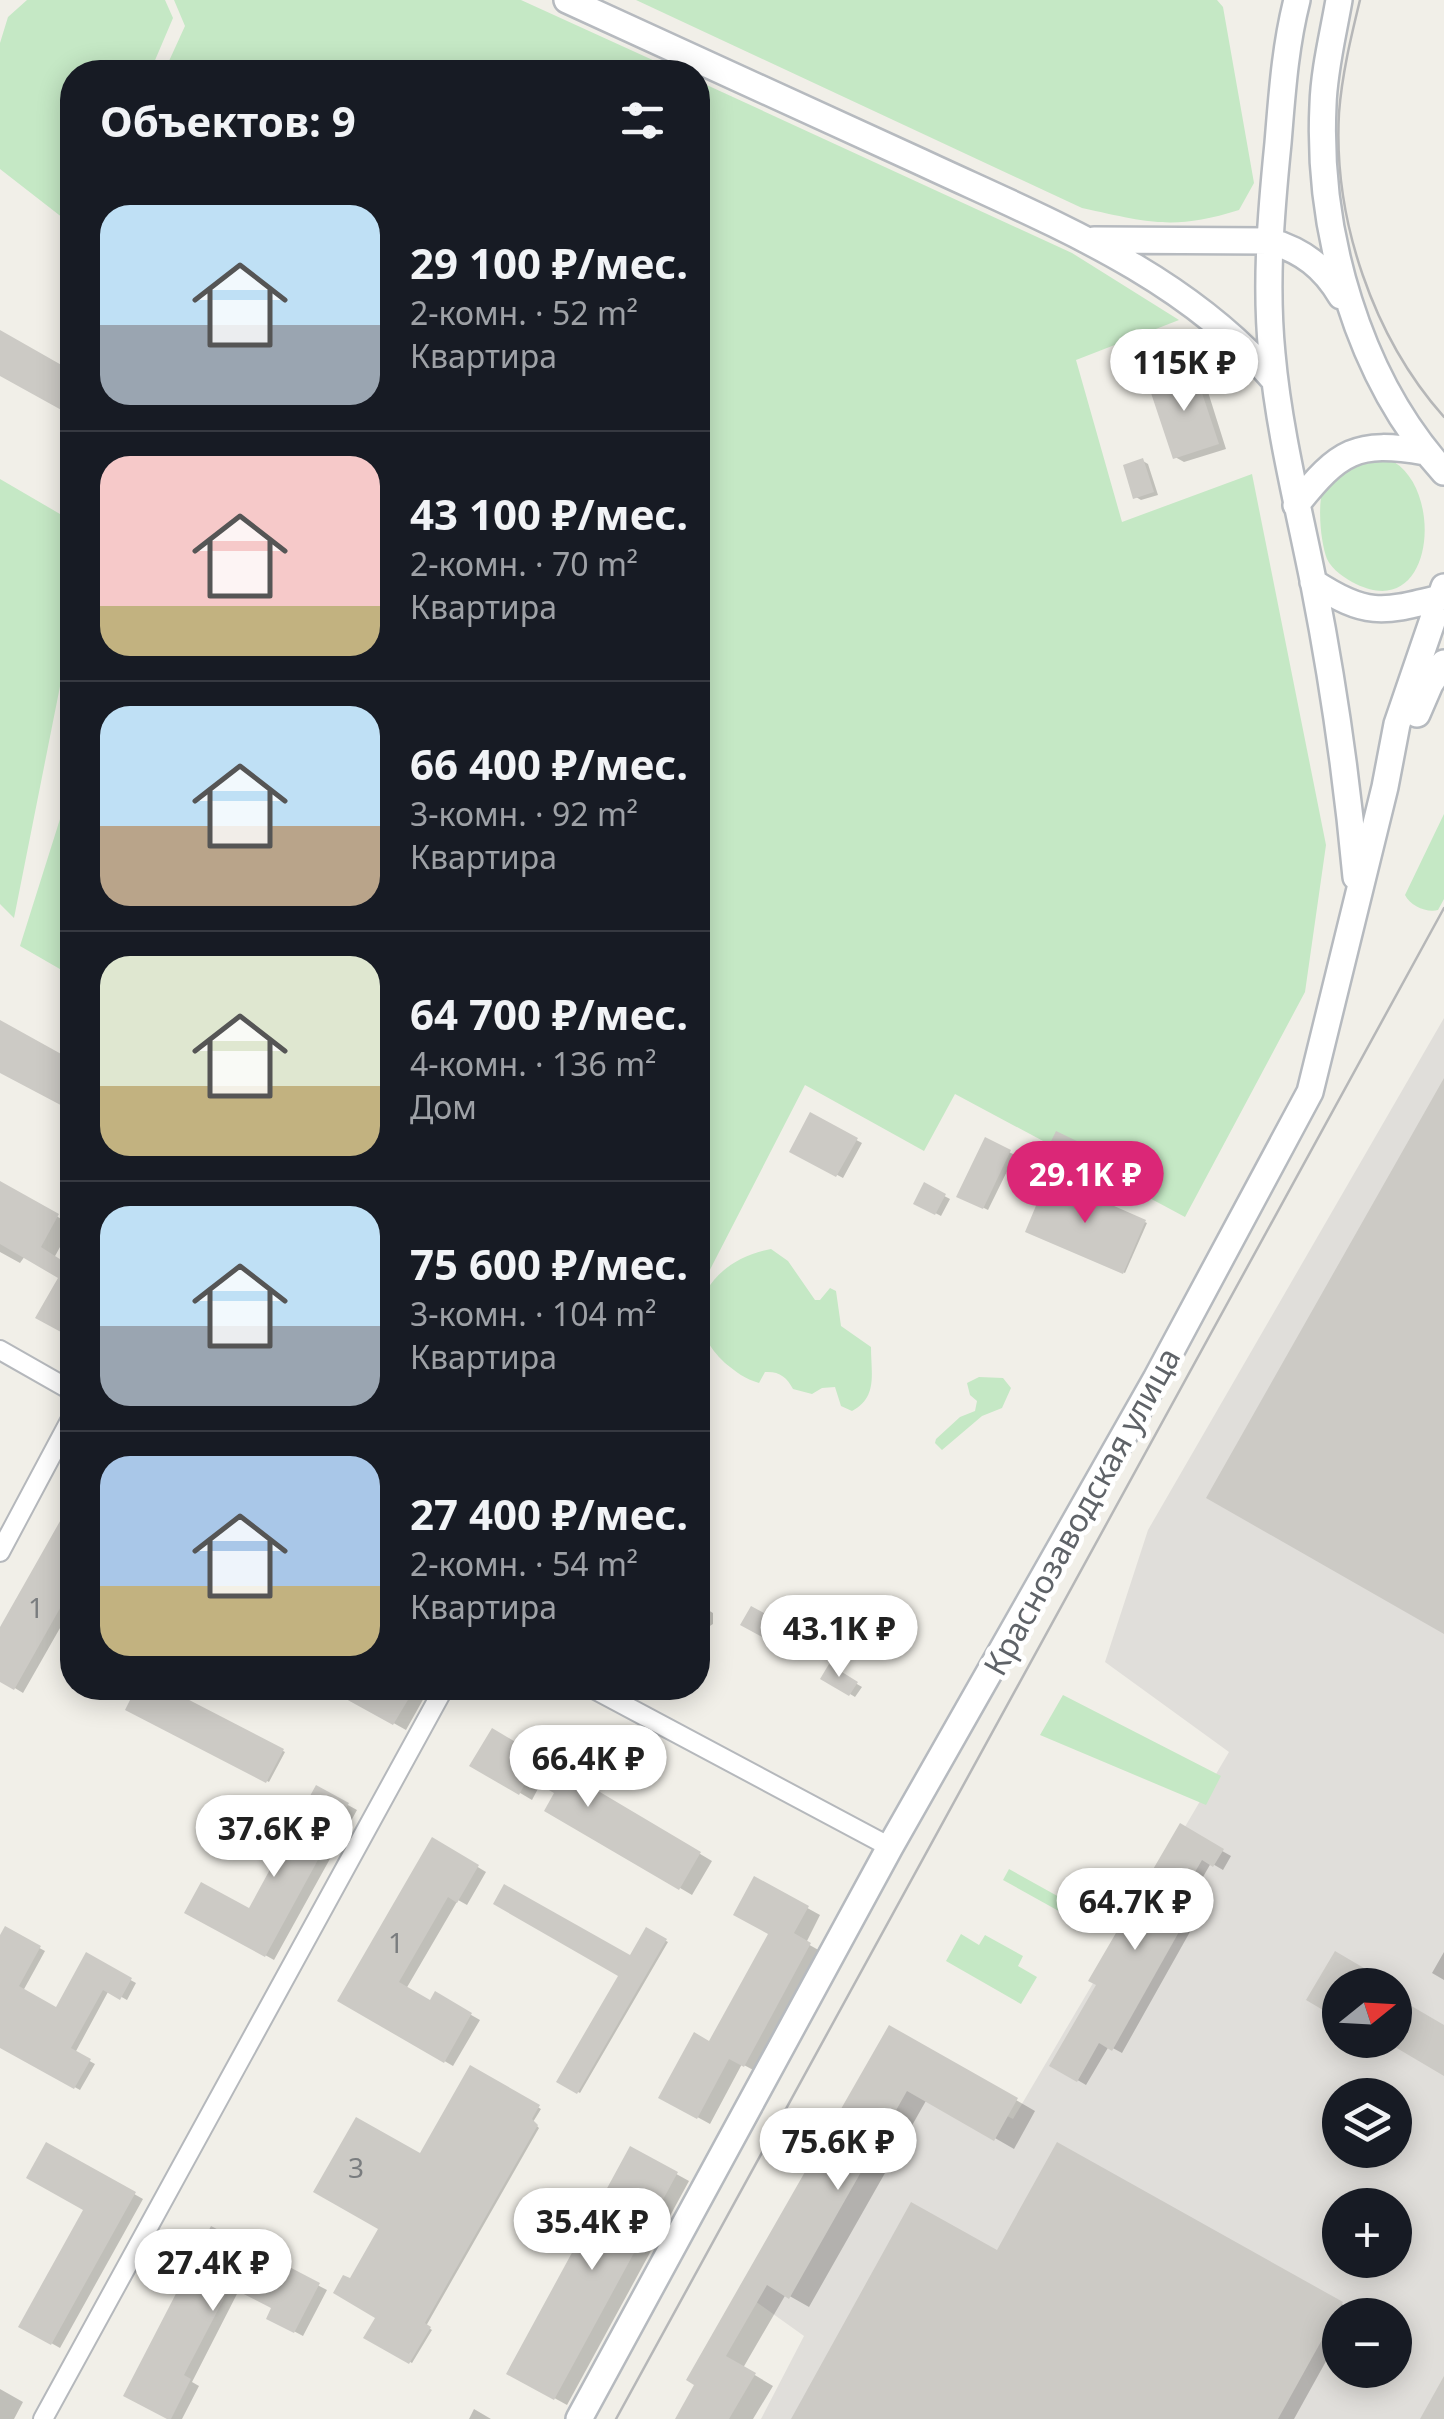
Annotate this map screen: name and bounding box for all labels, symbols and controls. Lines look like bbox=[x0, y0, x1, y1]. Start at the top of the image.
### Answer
text: Объектов: 9 bbox=[100, 92, 356, 149]
icon: filters bbox=[615, 93, 670, 148]
text: 29 100 ₽/мес. bbox=[410, 234, 688, 291]
icon: home bbox=[180, 245, 300, 365]
text: 2-комн. · 52 m² bbox=[410, 291, 638, 334]
pin: 115K ₽ bbox=[1103, 329, 1265, 414]
text: Квартира bbox=[410, 334, 557, 377]
text: 115K ₽ bbox=[1132, 340, 1236, 383]
text: 43 100 ₽/мес. bbox=[410, 485, 688, 542]
icon: home bbox=[180, 496, 300, 616]
text: 2-комн. · 70 m² bbox=[410, 542, 638, 585]
text: Квартира bbox=[410, 585, 557, 628]
text: 66 400 ₽/мес. bbox=[410, 735, 688, 792]
icon: home bbox=[180, 746, 300, 866]
text: 3-комн. · 92 m² bbox=[410, 792, 638, 835]
text: Квартира bbox=[410, 835, 557, 878]
text: 64 700 ₽/мес. bbox=[410, 985, 688, 1042]
icon: home bbox=[180, 996, 300, 1116]
text: 4-комн. · 136 m² bbox=[410, 1042, 656, 1085]
text: Дом bbox=[410, 1085, 477, 1128]
pin: 29.1K ₽ bbox=[993, 1141, 1177, 1226]
text: 29.1K ₽ bbox=[1029, 1152, 1141, 1195]
text: 75 600 ₽/мес. bbox=[410, 1235, 688, 1292]
icon: home bbox=[180, 1246, 300, 1366]
text: 3-комн. · 104 m² bbox=[410, 1292, 656, 1335]
text: Квартира bbox=[410, 1335, 557, 1378]
street label: Краснозаводская улица bbox=[973, 1339, 1189, 1683]
text: 27 400 ₽/мес. bbox=[410, 1485, 688, 1542]
icon: home bbox=[180, 1496, 300, 1616]
text: 2-комн. · 54 m² bbox=[410, 1542, 638, 1585]
text: Квартира bbox=[410, 1585, 557, 1628]
house number: 1 bbox=[28, 1588, 44, 1626]
pin: 43.1K ₽ bbox=[747, 1595, 931, 1680]
text: 43.1K ₽ bbox=[783, 1606, 895, 1649]
pin: 66.4K ₽ bbox=[496, 1725, 680, 1810]
text: 66.4K ₽ bbox=[532, 1736, 644, 1779]
pin: 37.6K ₽ bbox=[182, 1795, 366, 1880]
text: 37.6K ₽ bbox=[218, 1806, 330, 1849]
pin: 64.7K ₽ bbox=[1043, 1868, 1227, 1953]
text: 64.7K ₽ bbox=[1079, 1879, 1191, 1922]
house number: 1 bbox=[388, 1923, 404, 1961]
north arrow bbox=[1322, 1968, 1412, 2058]
map controls bbox=[1322, 1968, 1412, 2388]
button: layers bbox=[1322, 2078, 1412, 2168]
pin: 75.6K ₽ bbox=[746, 2108, 930, 2193]
text: 75.6K ₽ bbox=[782, 2119, 894, 2162]
house number: 3 bbox=[348, 2148, 364, 2186]
pin: 35.4K ₽ bbox=[500, 2188, 684, 2273]
button: + bbox=[1322, 2188, 1412, 2278]
text: 35.4K ₽ bbox=[536, 2199, 648, 2242]
pin: 27.4K ₽ bbox=[121, 2229, 305, 2314]
text: 27.4K ₽ bbox=[157, 2240, 269, 2283]
button: − bbox=[1322, 2298, 1412, 2388]

